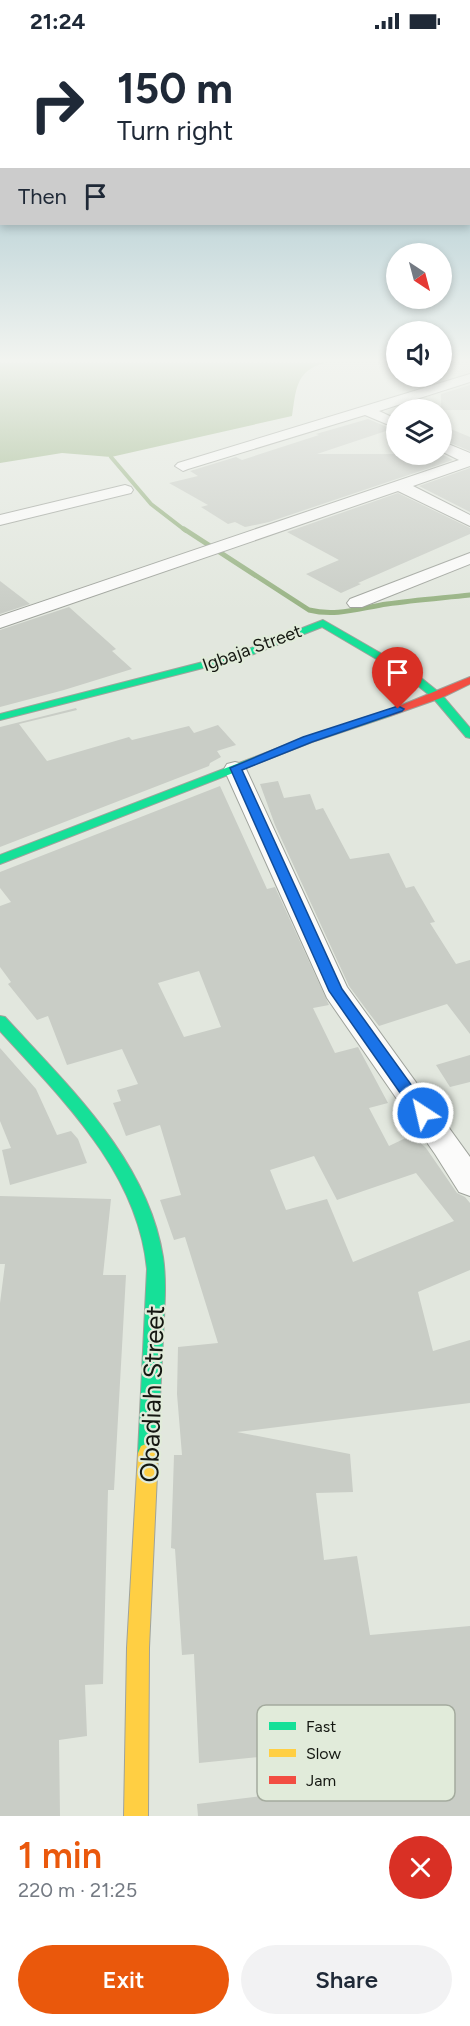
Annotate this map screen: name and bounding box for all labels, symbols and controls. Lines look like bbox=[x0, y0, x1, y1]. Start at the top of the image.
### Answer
text: 21:24 bbox=[30, 8, 85, 35]
text: 150 m bbox=[117, 63, 233, 114]
icon: right bbox=[18, 66, 96, 144]
text: Turn right bbox=[117, 114, 233, 147]
icon: arrive bbox=[79, 180, 112, 213]
text: Then bbox=[18, 183, 67, 210]
north arrow bbox=[386, 243, 452, 309]
map controls bbox=[386, 243, 452, 465]
button: sound bbox=[386, 321, 452, 387]
button: layers bbox=[386, 399, 452, 465]
street label: Igbaja Street bbox=[199, 620, 305, 676]
pin bbox=[372, 647, 423, 709]
icon: arrive bbox=[381, 656, 414, 689]
position arrow bbox=[391, 1081, 455, 1145]
street label: Obadiah Street bbox=[133, 1305, 171, 1483]
legend bbox=[257, 1705, 455, 1801]
text: Fast bbox=[306, 1717, 336, 1736]
text: Slow bbox=[306, 1744, 341, 1763]
text: Jam bbox=[306, 1771, 336, 1790]
text: 1 min bbox=[18, 1834, 102, 1877]
button: close bbox=[389, 1836, 452, 1899]
text: 220 m · 21:25 bbox=[18, 1878, 137, 1902]
button: Exit bbox=[18, 1945, 229, 2014]
button: Share bbox=[241, 1945, 452, 2014]

